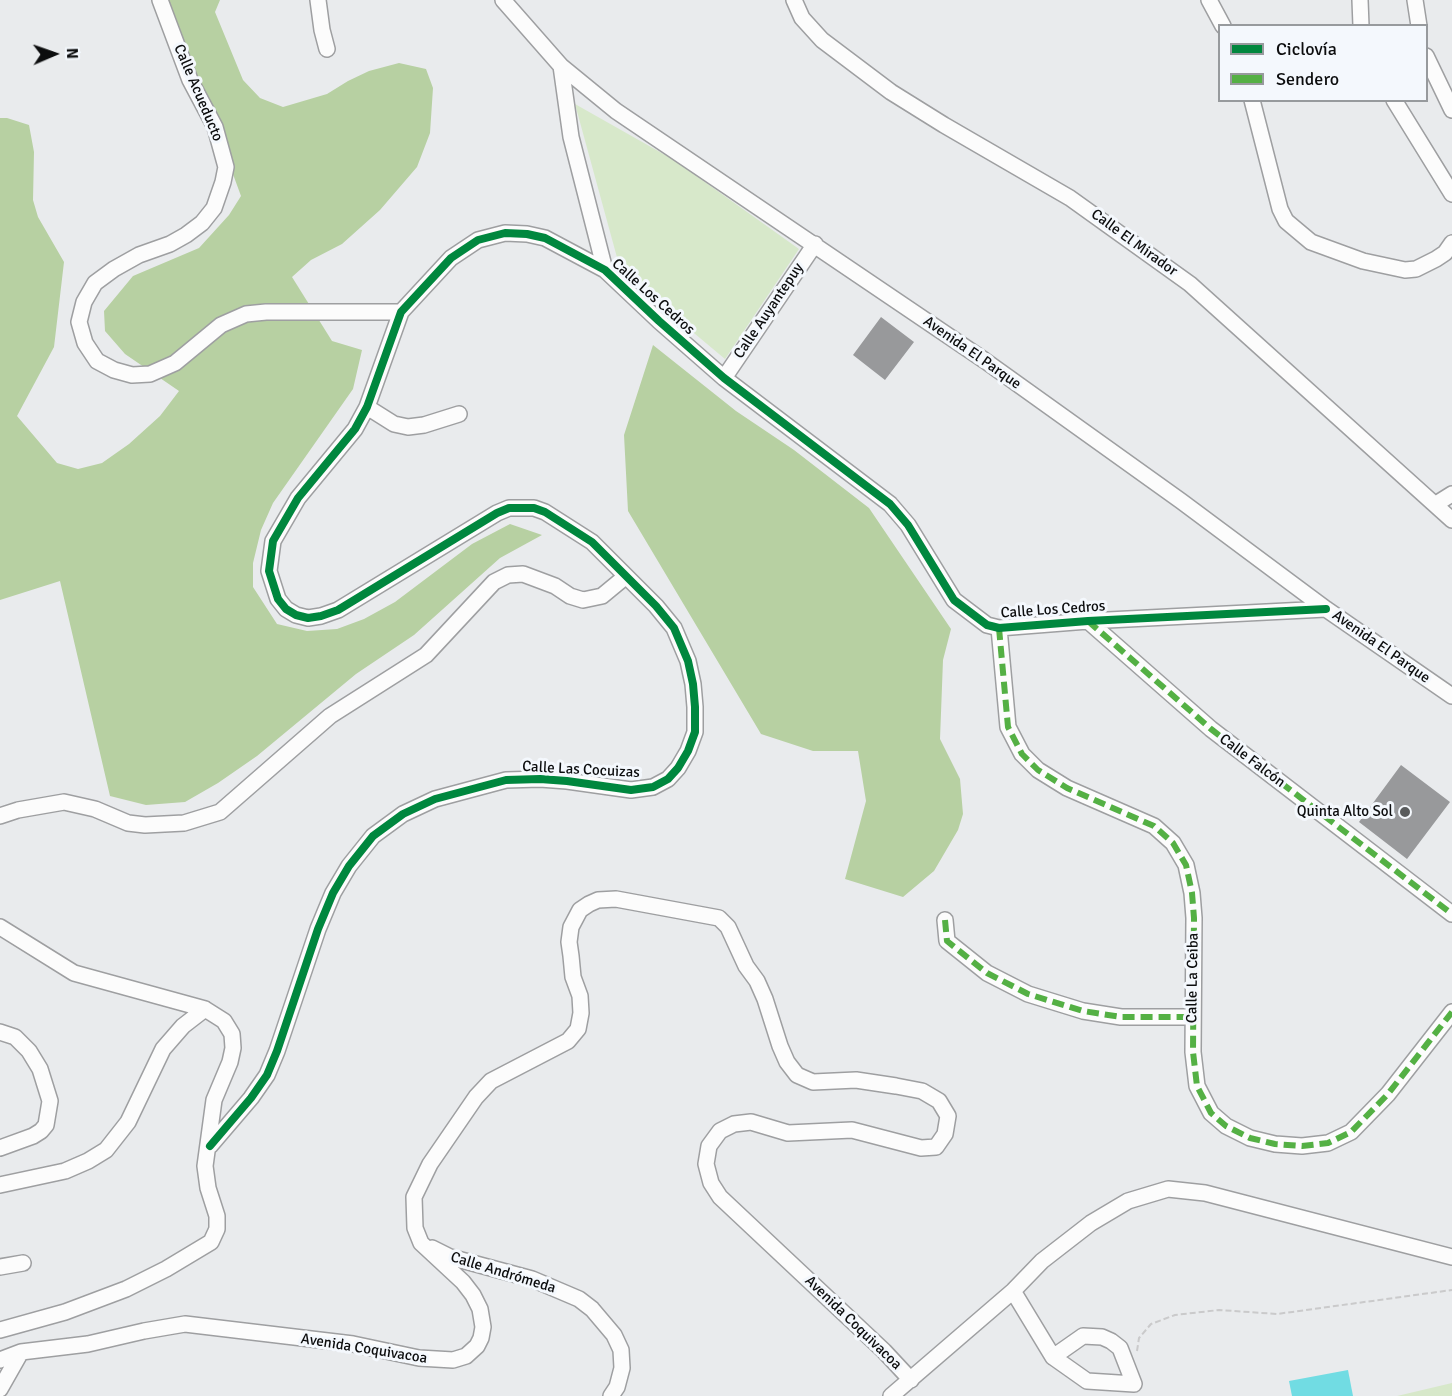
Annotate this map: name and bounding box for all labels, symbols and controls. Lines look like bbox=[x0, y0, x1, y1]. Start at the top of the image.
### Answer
north arrow bbox=[24, 24, 84, 84]
legend bbox=[1218, 24, 1428, 102]
text: Ciclovía bbox=[1276, 38, 1337, 60]
street label: Calle Acueducto bbox=[169, 42, 227, 144]
text: N bbox=[62, 47, 82, 59]
text: Sendero bbox=[1276, 68, 1339, 90]
street label: Calle El Mirador bbox=[1087, 206, 1181, 280]
street label: Calle Los Cedros bbox=[608, 255, 698, 339]
street label: Calle Auyantepuy bbox=[730, 260, 808, 362]
street label: Avenida El Parque bbox=[920, 313, 1024, 393]
street label: Calle Los Cedros bbox=[1000, 597, 1106, 623]
street label: Avenida El Parque bbox=[1329, 607, 1433, 687]
street label: Calle Falcón bbox=[1215, 730, 1289, 792]
street label: Calle Las Cocuizas bbox=[522, 758, 640, 782]
place label: Quinta Alto Sol bbox=[1297, 803, 1393, 821]
marker: Quinta Alto Sol bbox=[1398, 805, 1412, 819]
street label: Calle La Ceiba bbox=[1183, 933, 1203, 1023]
street label: Calle Andrómeda bbox=[448, 1248, 558, 1298]
street label: Avenida Coquivacoa bbox=[801, 1272, 905, 1374]
street label: Avenida Coquivacoa bbox=[300, 1330, 428, 1368]

